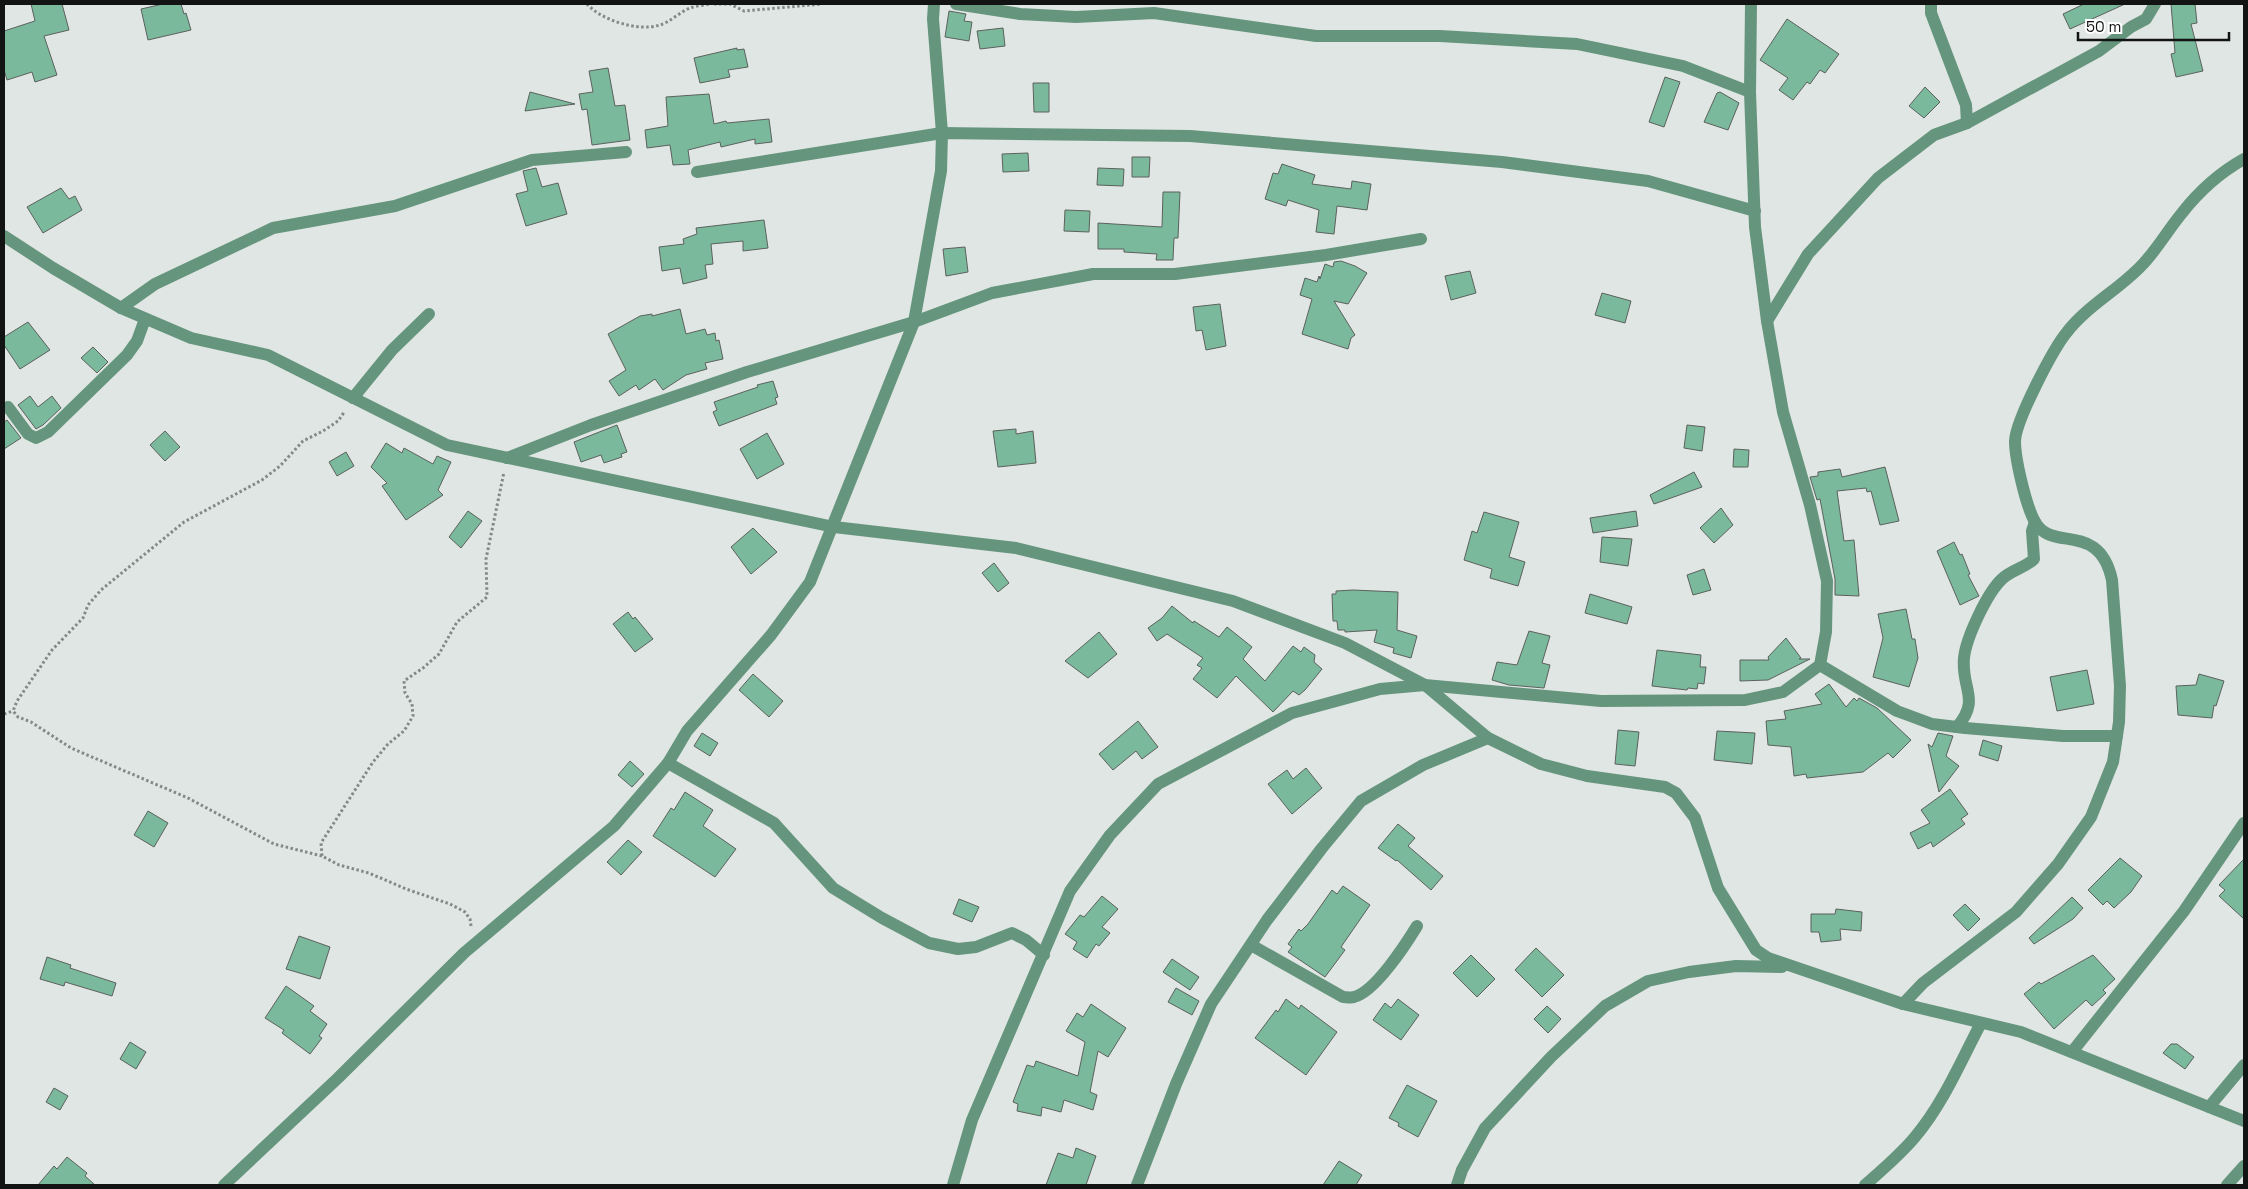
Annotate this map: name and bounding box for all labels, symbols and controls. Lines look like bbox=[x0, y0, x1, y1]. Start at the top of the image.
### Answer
scale bar bbox=[2078, 10, 2229, 42]
text: 50 m bbox=[2086, 17, 2121, 36]

